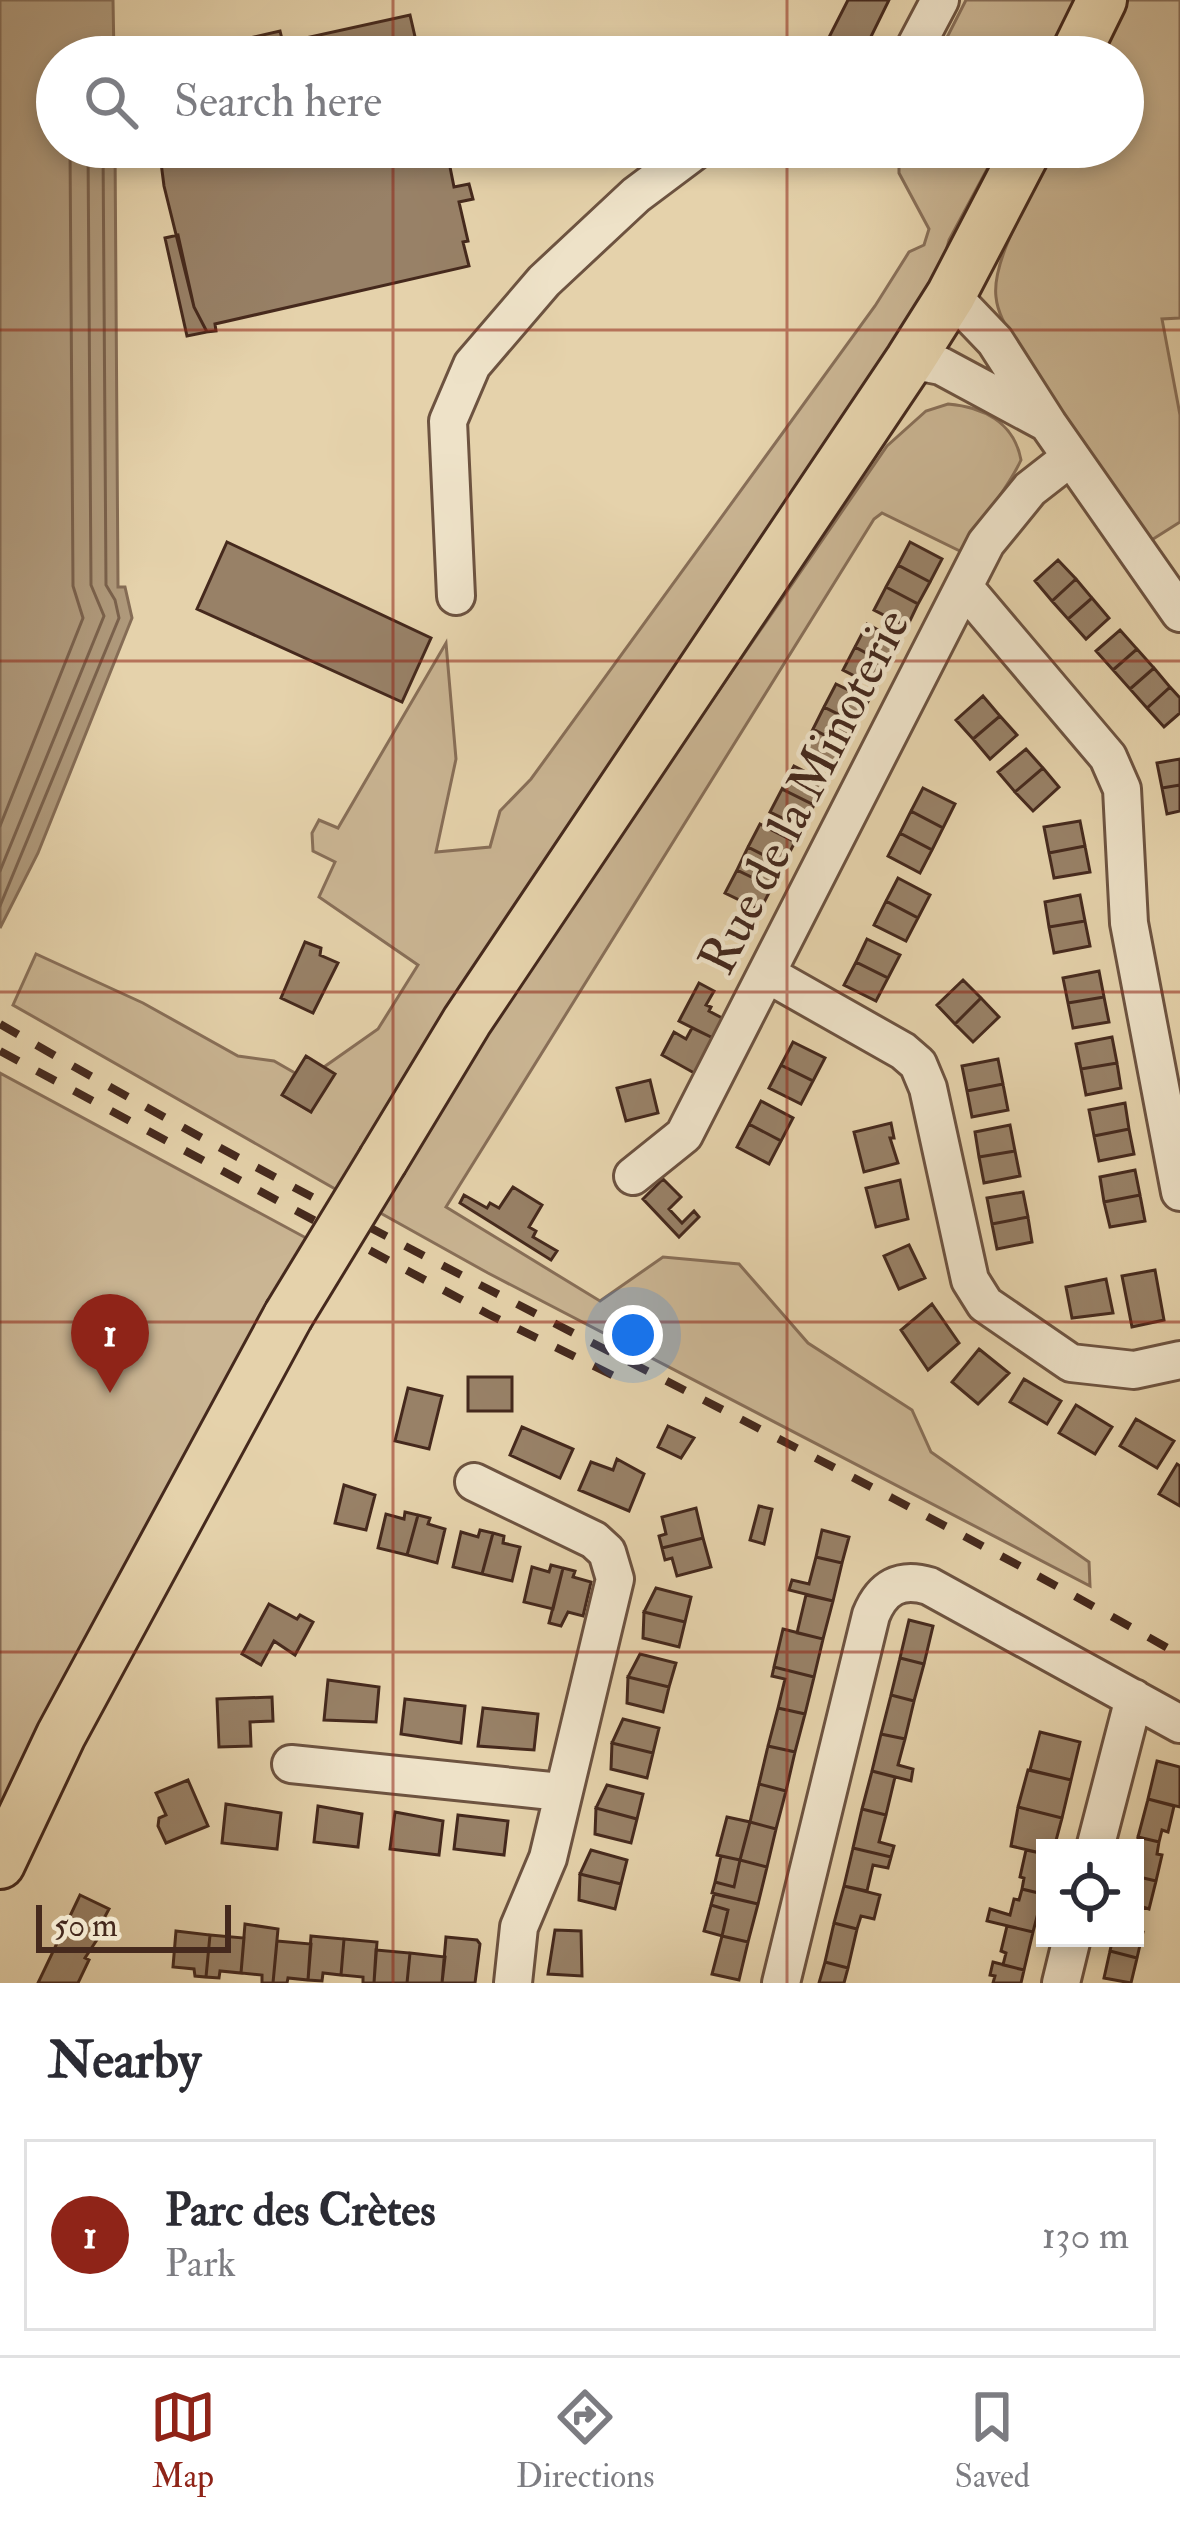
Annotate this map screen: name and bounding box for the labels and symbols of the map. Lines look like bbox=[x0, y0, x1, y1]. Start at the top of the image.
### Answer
street label: Rue de la Minoterie bbox=[685, 599, 924, 985]
pin: 1 bbox=[71, 1294, 149, 1393]
your location bbox=[603, 1305, 663, 1365]
scale bar bbox=[36, 1899, 231, 1952]

